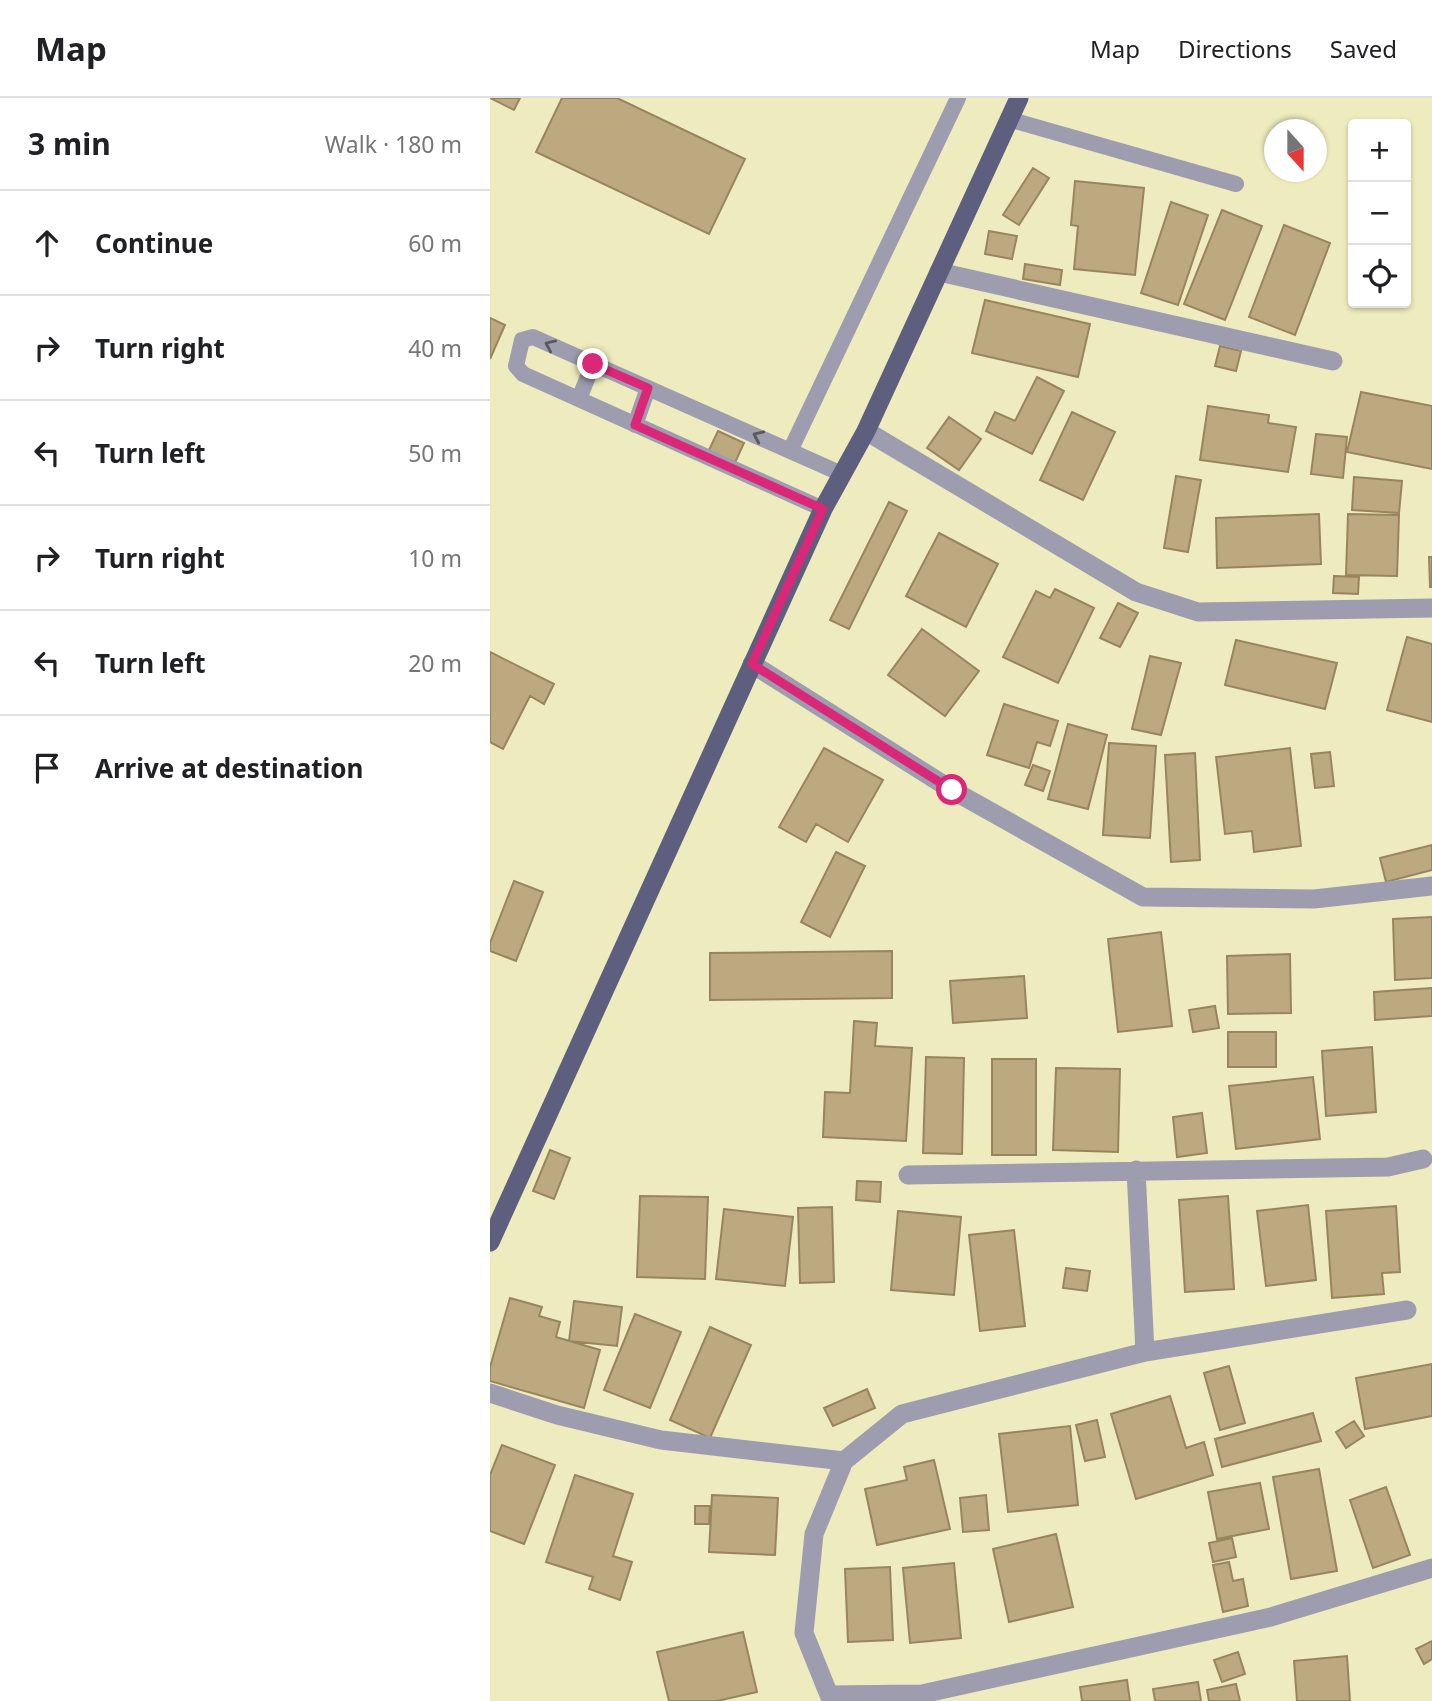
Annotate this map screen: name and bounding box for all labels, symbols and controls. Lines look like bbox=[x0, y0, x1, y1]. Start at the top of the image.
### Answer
text: Map bbox=[35, 26, 107, 71]
text: Map bbox=[1090, 32, 1140, 65]
text: Directions bbox=[1178, 32, 1292, 65]
text: Saved bbox=[1330, 32, 1397, 65]
north arrow bbox=[1264, 119, 1327, 182]
map controls bbox=[1348, 119, 1411, 308]
button: + bbox=[1348, 119, 1411, 182]
text: 3 min bbox=[28, 123, 111, 164]
text: Walk · 180 m bbox=[325, 128, 462, 160]
button: − bbox=[1348, 182, 1411, 245]
icon: ahead bbox=[28, 224, 66, 262]
text: Continue bbox=[95, 225, 213, 261]
text: 60 m bbox=[408, 227, 462, 259]
button: locate bbox=[1348, 245, 1411, 308]
icon: right bbox=[28, 329, 66, 367]
text: Turn right bbox=[95, 330, 225, 366]
text: 40 m bbox=[408, 332, 462, 364]
one-way arrow bbox=[544, 339, 557, 353]
route end bbox=[577, 348, 608, 379]
one-way arrow bbox=[752, 430, 765, 444]
icon: left bbox=[28, 434, 66, 472]
text: Turn left bbox=[95, 435, 206, 471]
text: 50 m bbox=[408, 437, 462, 469]
icon: right bbox=[28, 539, 66, 577]
text: Turn right bbox=[95, 540, 225, 576]
text: 10 m bbox=[408, 542, 462, 574]
icon: left bbox=[28, 644, 66, 682]
text: Turn left bbox=[95, 645, 206, 681]
text: 20 m bbox=[408, 647, 462, 679]
icon: arrive bbox=[28, 749, 66, 787]
text: Arrive at destination bbox=[95, 750, 364, 786]
route start bbox=[936, 774, 967, 805]

